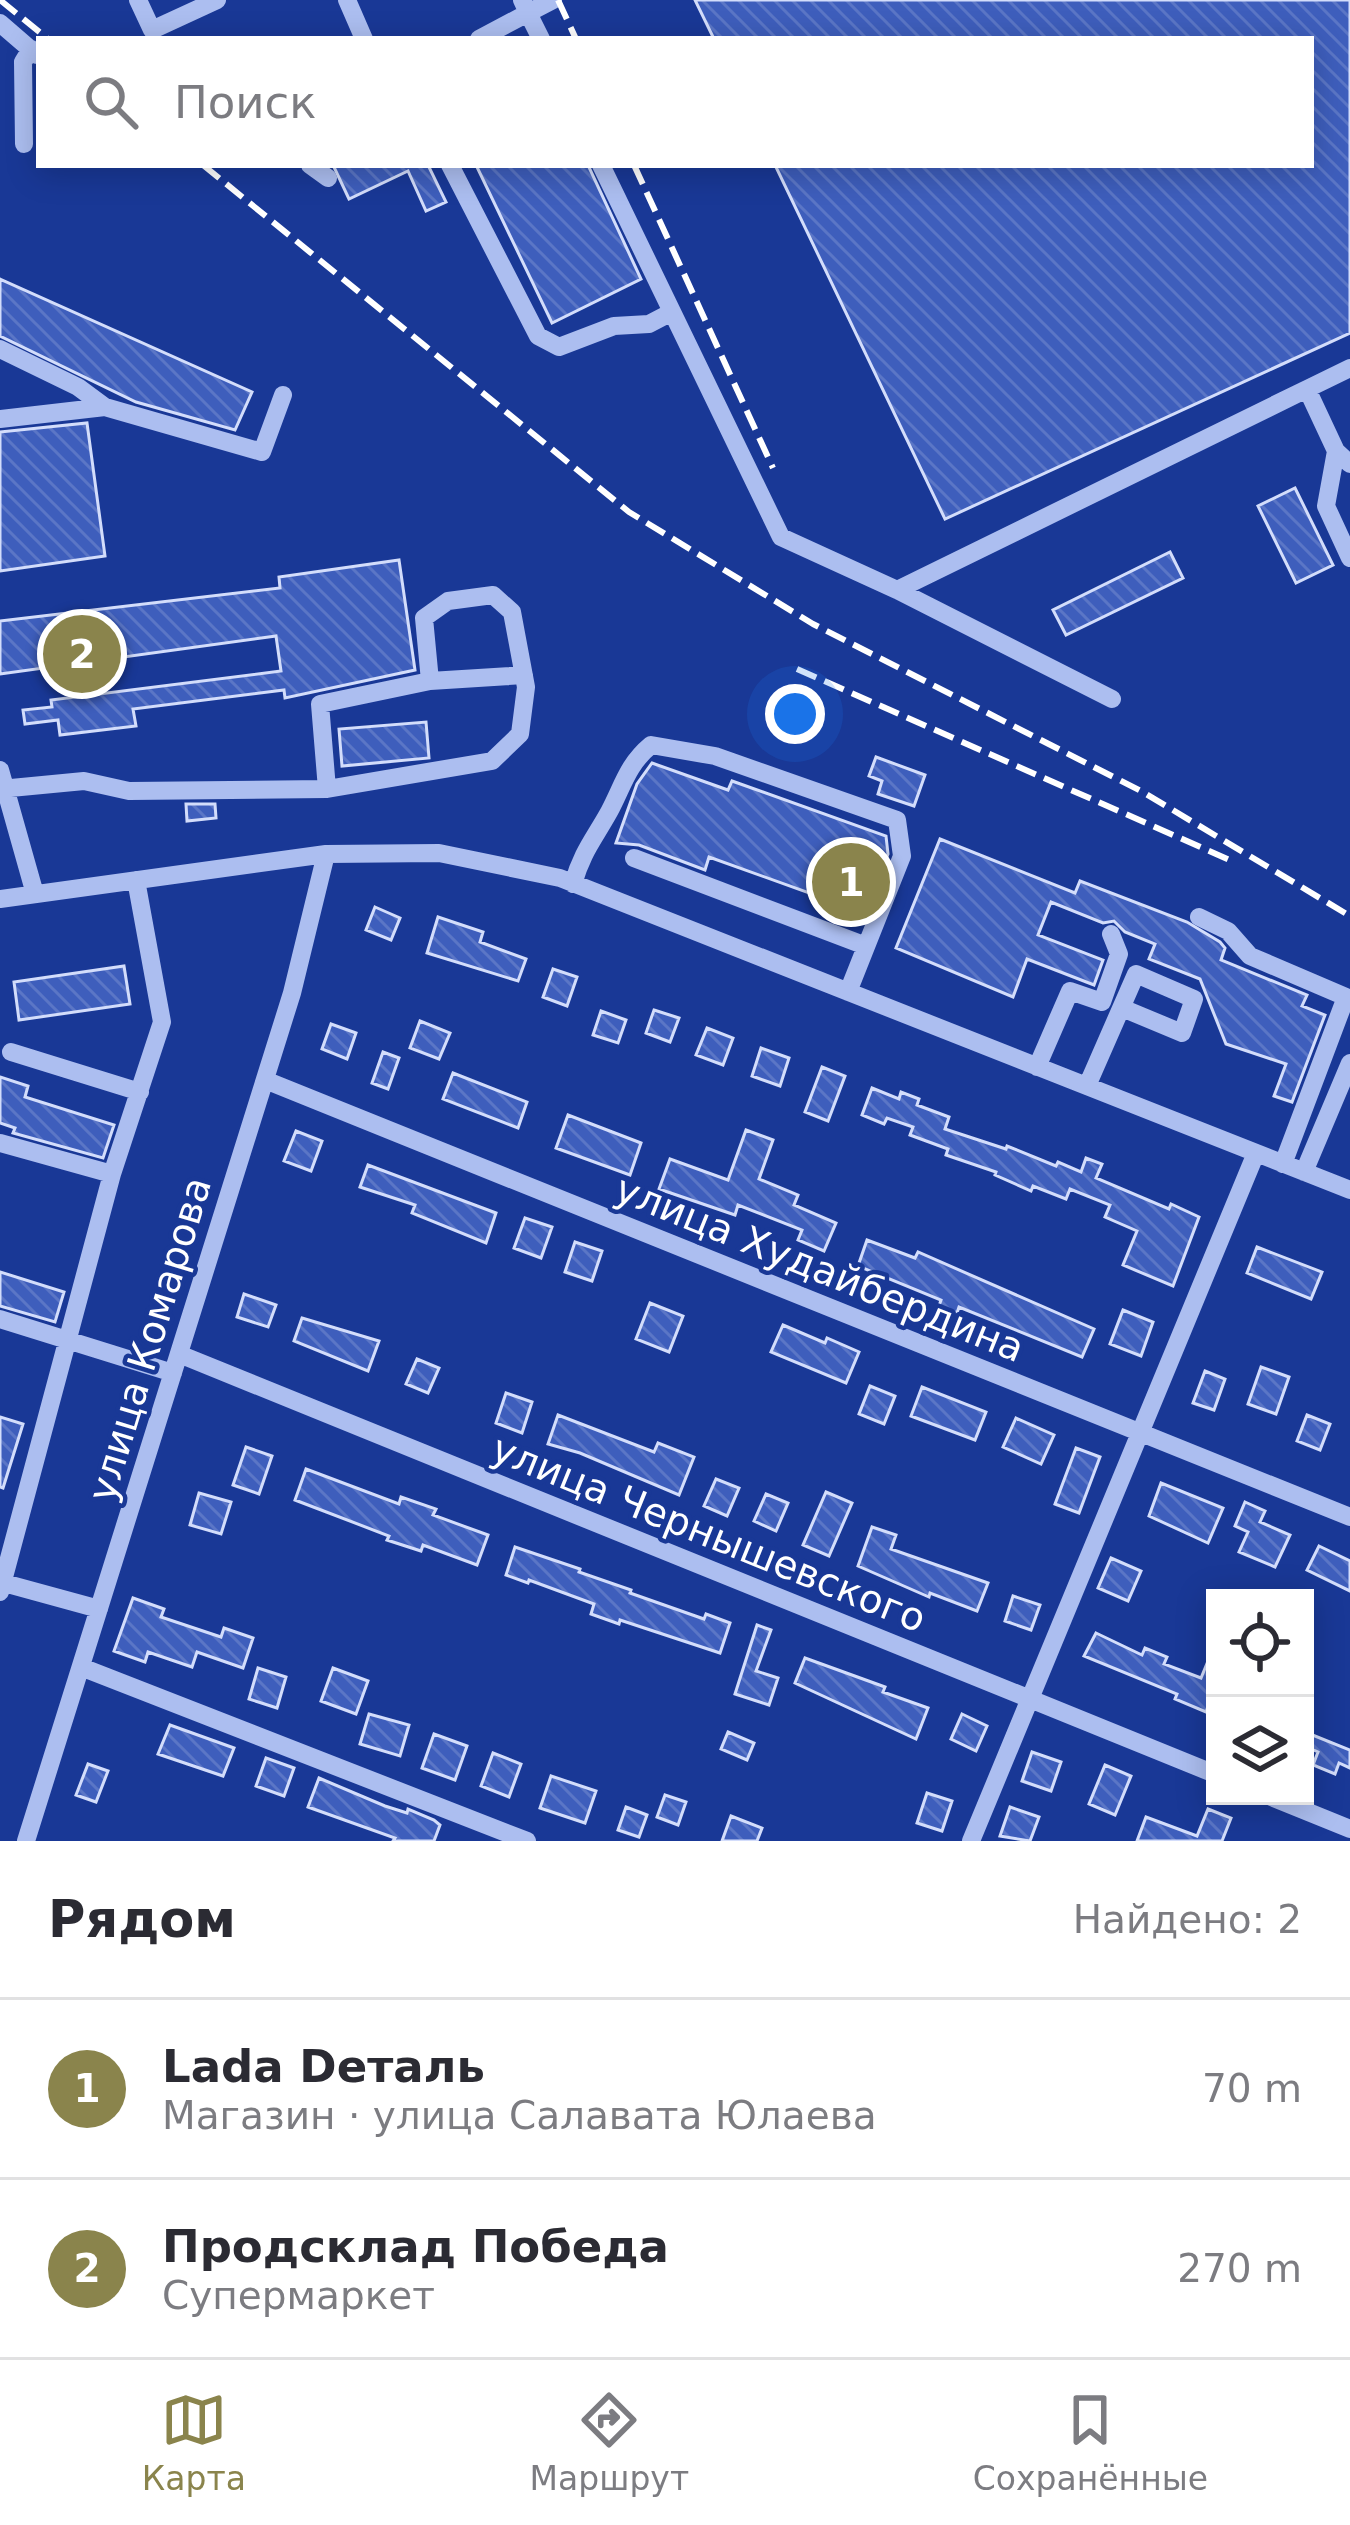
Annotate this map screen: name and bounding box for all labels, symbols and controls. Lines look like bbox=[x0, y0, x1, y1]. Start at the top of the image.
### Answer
search box bbox=[36, 36, 1314, 168]
icon: search bbox=[78, 69, 144, 135]
text: Поиск bbox=[174, 76, 317, 129]
pin: 2 bbox=[43, 609, 121, 699]
your location bbox=[765, 684, 825, 744]
pin: 1 bbox=[812, 837, 890, 927]
street label: улица Худайбердина bbox=[609, 1166, 1031, 1371]
street label: улица Комарова bbox=[79, 1172, 220, 1507]
street label: улица Чернышевского bbox=[485, 1426, 932, 1641]
map controls bbox=[1206, 1589, 1314, 1805]
button: locate bbox=[1206, 1589, 1314, 1697]
button: layers bbox=[1206, 1697, 1314, 1805]
text: Рядом bbox=[48, 1890, 236, 1949]
text: Найдено: 2 bbox=[1073, 1897, 1302, 1942]
text: Lada Dеталь bbox=[162, 2040, 485, 2093]
text: 1 bbox=[73, 2066, 101, 2111]
text: 70 m bbox=[1202, 2066, 1302, 2111]
text: Магазин · улица Салавата Юлаева bbox=[162, 2093, 877, 2138]
text: Продсклад Победа bbox=[162, 2220, 669, 2273]
text: 2 bbox=[73, 2246, 101, 2291]
text: 270 m bbox=[1177, 2246, 1302, 2291]
text: Супермаркет bbox=[162, 2273, 435, 2318]
tab: Карта bbox=[142, 2387, 246, 2498]
tab: Маршрут bbox=[530, 2387, 689, 2498]
tab: Сохранённые bbox=[973, 2387, 1208, 2498]

